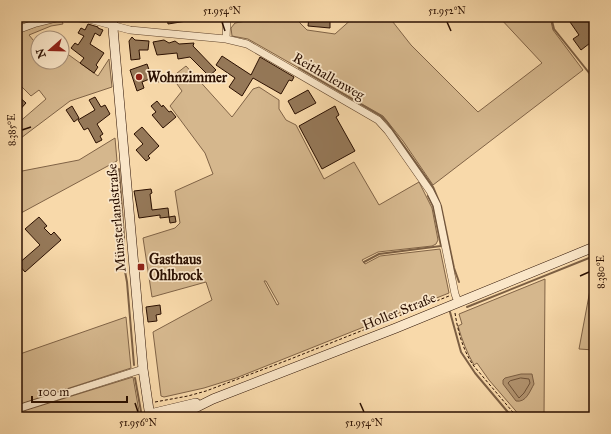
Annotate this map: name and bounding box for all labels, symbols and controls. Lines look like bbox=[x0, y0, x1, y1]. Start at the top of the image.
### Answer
text: 51.954°N bbox=[203, 5, 242, 17]
text: 51.952°N bbox=[428, 5, 466, 17]
north arrow bbox=[30, 30, 70, 70]
text: N bbox=[33, 46, 49, 60]
street label: Reithallenweg bbox=[290, 49, 368, 104]
place label: Wohnzimmer bbox=[147, 69, 228, 86]
marker: Wohnzimmer bbox=[134, 72, 144, 82]
text: 8.385°E bbox=[6, 114, 18, 146]
street label: Münsterlandstraße bbox=[103, 163, 130, 273]
place label: Gasthaus Ohlbrock bbox=[149, 251, 203, 284]
text: 8.380°E bbox=[595, 255, 607, 289]
marker: Gasthaus Ohlbrock bbox=[136, 262, 146, 272]
street label: Holler Straße bbox=[360, 289, 439, 334]
scale bar bbox=[32, 378, 127, 404]
text: 100 m bbox=[38, 385, 69, 399]
text: 51.956°N bbox=[119, 417, 157, 429]
text: 51.954°N bbox=[345, 417, 384, 429]

